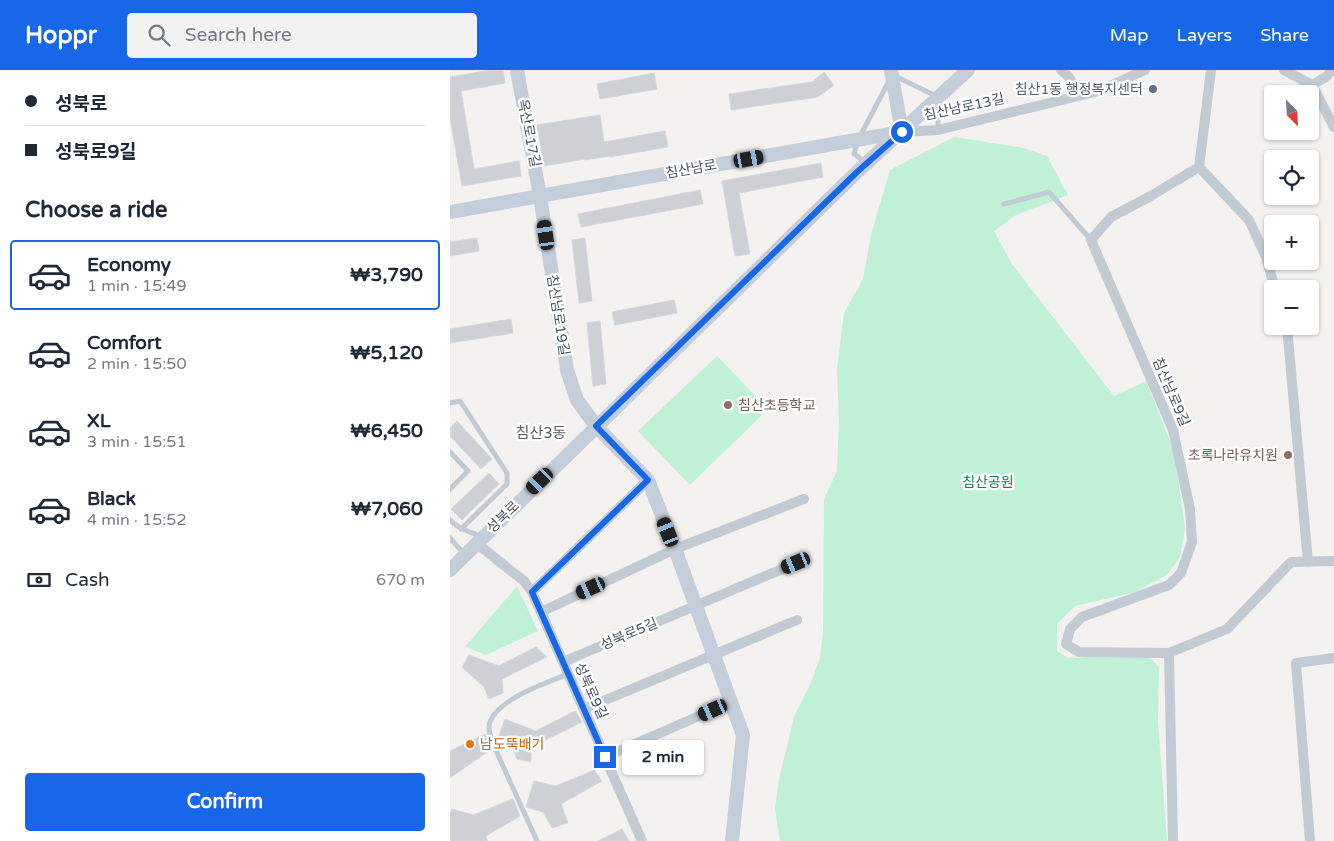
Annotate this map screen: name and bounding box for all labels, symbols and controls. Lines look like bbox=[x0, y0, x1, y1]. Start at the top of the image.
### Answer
search box bbox=[127, 13, 477, 58]
text: Hoppr bbox=[25, 21, 97, 50]
icon: search bbox=[145, 21, 173, 49]
text: Search here bbox=[185, 24, 292, 46]
text: Map bbox=[1110, 24, 1149, 46]
text: Layers bbox=[1177, 24, 1232, 46]
text: Share bbox=[1260, 24, 1309, 46]
place label: 침산1동 행정복지센터 bbox=[1015, 81, 1143, 98]
marker: 침산1동 행정복지센터 bbox=[1147, 83, 1159, 95]
north arrow bbox=[1264, 85, 1319, 140]
map controls bbox=[1264, 85, 1319, 335]
street label: 침산남로13길 bbox=[922, 90, 1006, 124]
text: 성북로 bbox=[55, 93, 107, 115]
street label: 옥산로17길 bbox=[514, 97, 544, 169]
route start bbox=[891, 121, 913, 143]
text: 성북로9길 bbox=[55, 141, 137, 163]
car bbox=[732, 149, 765, 169]
button: locate bbox=[1264, 150, 1319, 205]
street label: 침산남로 bbox=[664, 156, 718, 182]
text: Choose a ride bbox=[25, 197, 168, 223]
button: + bbox=[1264, 215, 1319, 270]
car bbox=[536, 219, 555, 251]
icon: car bbox=[27, 253, 72, 298]
text: Economy bbox=[87, 254, 171, 276]
text: ₩3,790 bbox=[350, 264, 423, 286]
street label: 침산남로19길 bbox=[543, 273, 573, 357]
text: 1 min · 15:49 bbox=[87, 276, 186, 296]
button: − bbox=[1264, 280, 1319, 335]
icon: car bbox=[27, 331, 72, 376]
text: Comfort bbox=[87, 332, 161, 354]
text: ₩5,120 bbox=[350, 342, 423, 364]
text: 2 min · 15:50 bbox=[87, 354, 186, 374]
street label: 침산남로9길 bbox=[1149, 355, 1193, 429]
place label: 침산초등학교 bbox=[738, 397, 815, 414]
marker: 침산초등학교 bbox=[722, 399, 734, 411]
icon: car bbox=[27, 409, 72, 454]
text: XL bbox=[87, 410, 111, 432]
text: ₩6,450 bbox=[350, 420, 423, 442]
district label: 침산3동 bbox=[516, 424, 566, 442]
text: 3 min · 15:51 bbox=[87, 432, 186, 452]
place label: 초록나라유치원 bbox=[1188, 447, 1278, 464]
marker: 초록나라유치원 bbox=[1282, 449, 1294, 461]
car bbox=[523, 465, 556, 497]
park label: 침산공원 bbox=[962, 474, 1014, 491]
icon: car bbox=[27, 487, 72, 532]
text: Black bbox=[87, 488, 136, 510]
street label: 성북로 bbox=[483, 497, 523, 537]
text: ₩7,060 bbox=[351, 498, 423, 520]
text: 4 min · 15:52 bbox=[87, 510, 186, 530]
car bbox=[655, 515, 680, 549]
car bbox=[779, 550, 812, 576]
icon: cash bbox=[25, 566, 53, 594]
text: Cash bbox=[65, 569, 110, 591]
text: 670 m bbox=[376, 570, 425, 590]
car bbox=[574, 575, 607, 601]
street label: 성북로5길 bbox=[598, 614, 660, 654]
street label: 성북로9길 bbox=[571, 660, 611, 722]
car bbox=[696, 697, 729, 723]
place label: 남도뚝배기 bbox=[480, 736, 544, 753]
marker: 남도뚝배기 bbox=[464, 738, 476, 750]
callout: 2 min bbox=[622, 740, 705, 774]
route end bbox=[594, 746, 616, 768]
text: 2 min bbox=[642, 747, 684, 767]
button: Confirm bbox=[25, 773, 425, 831]

